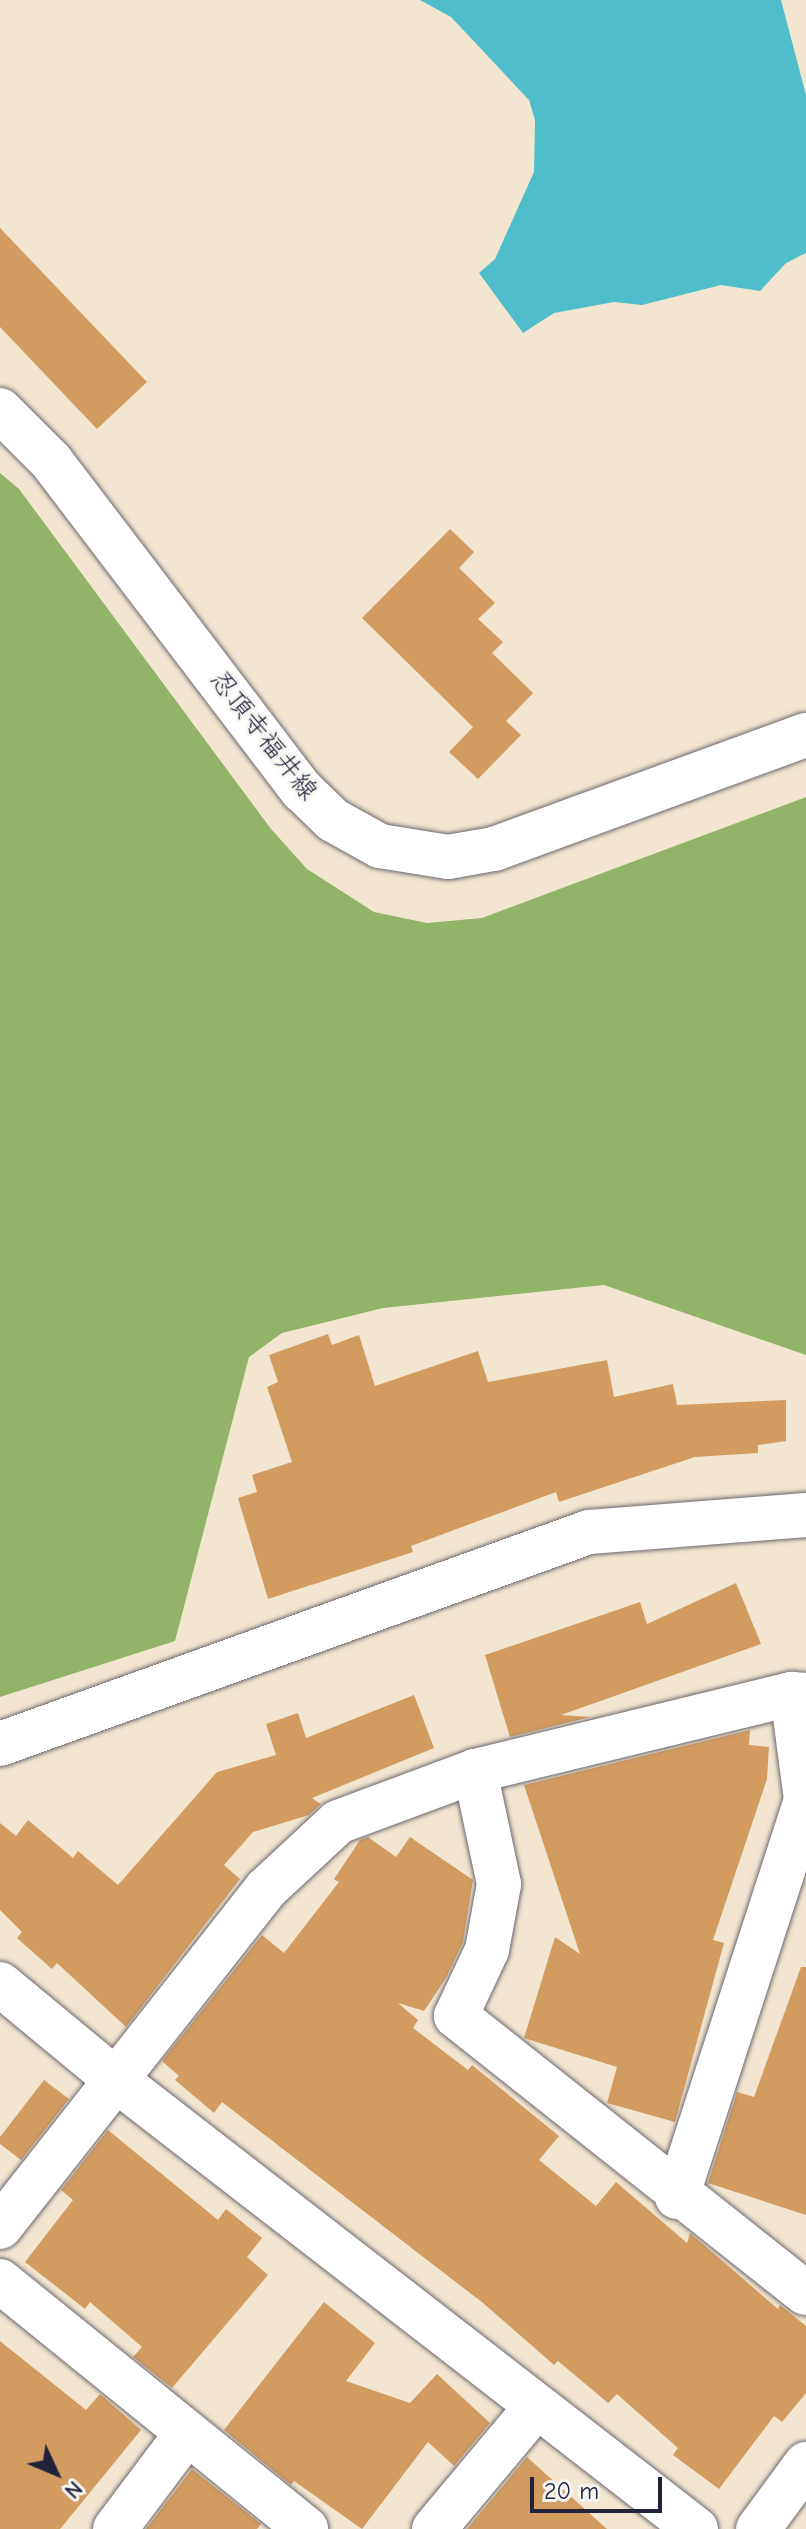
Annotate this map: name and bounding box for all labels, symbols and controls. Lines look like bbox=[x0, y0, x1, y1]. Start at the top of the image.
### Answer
street label: 忍頂寺福井線 bbox=[203, 665, 323, 807]
north arrow bbox=[16, 2433, 96, 2513]
scale bar bbox=[534, 2461, 666, 2511]
text: N bbox=[59, 2475, 88, 2504]
text: 20 m bbox=[544, 2477, 599, 2505]

